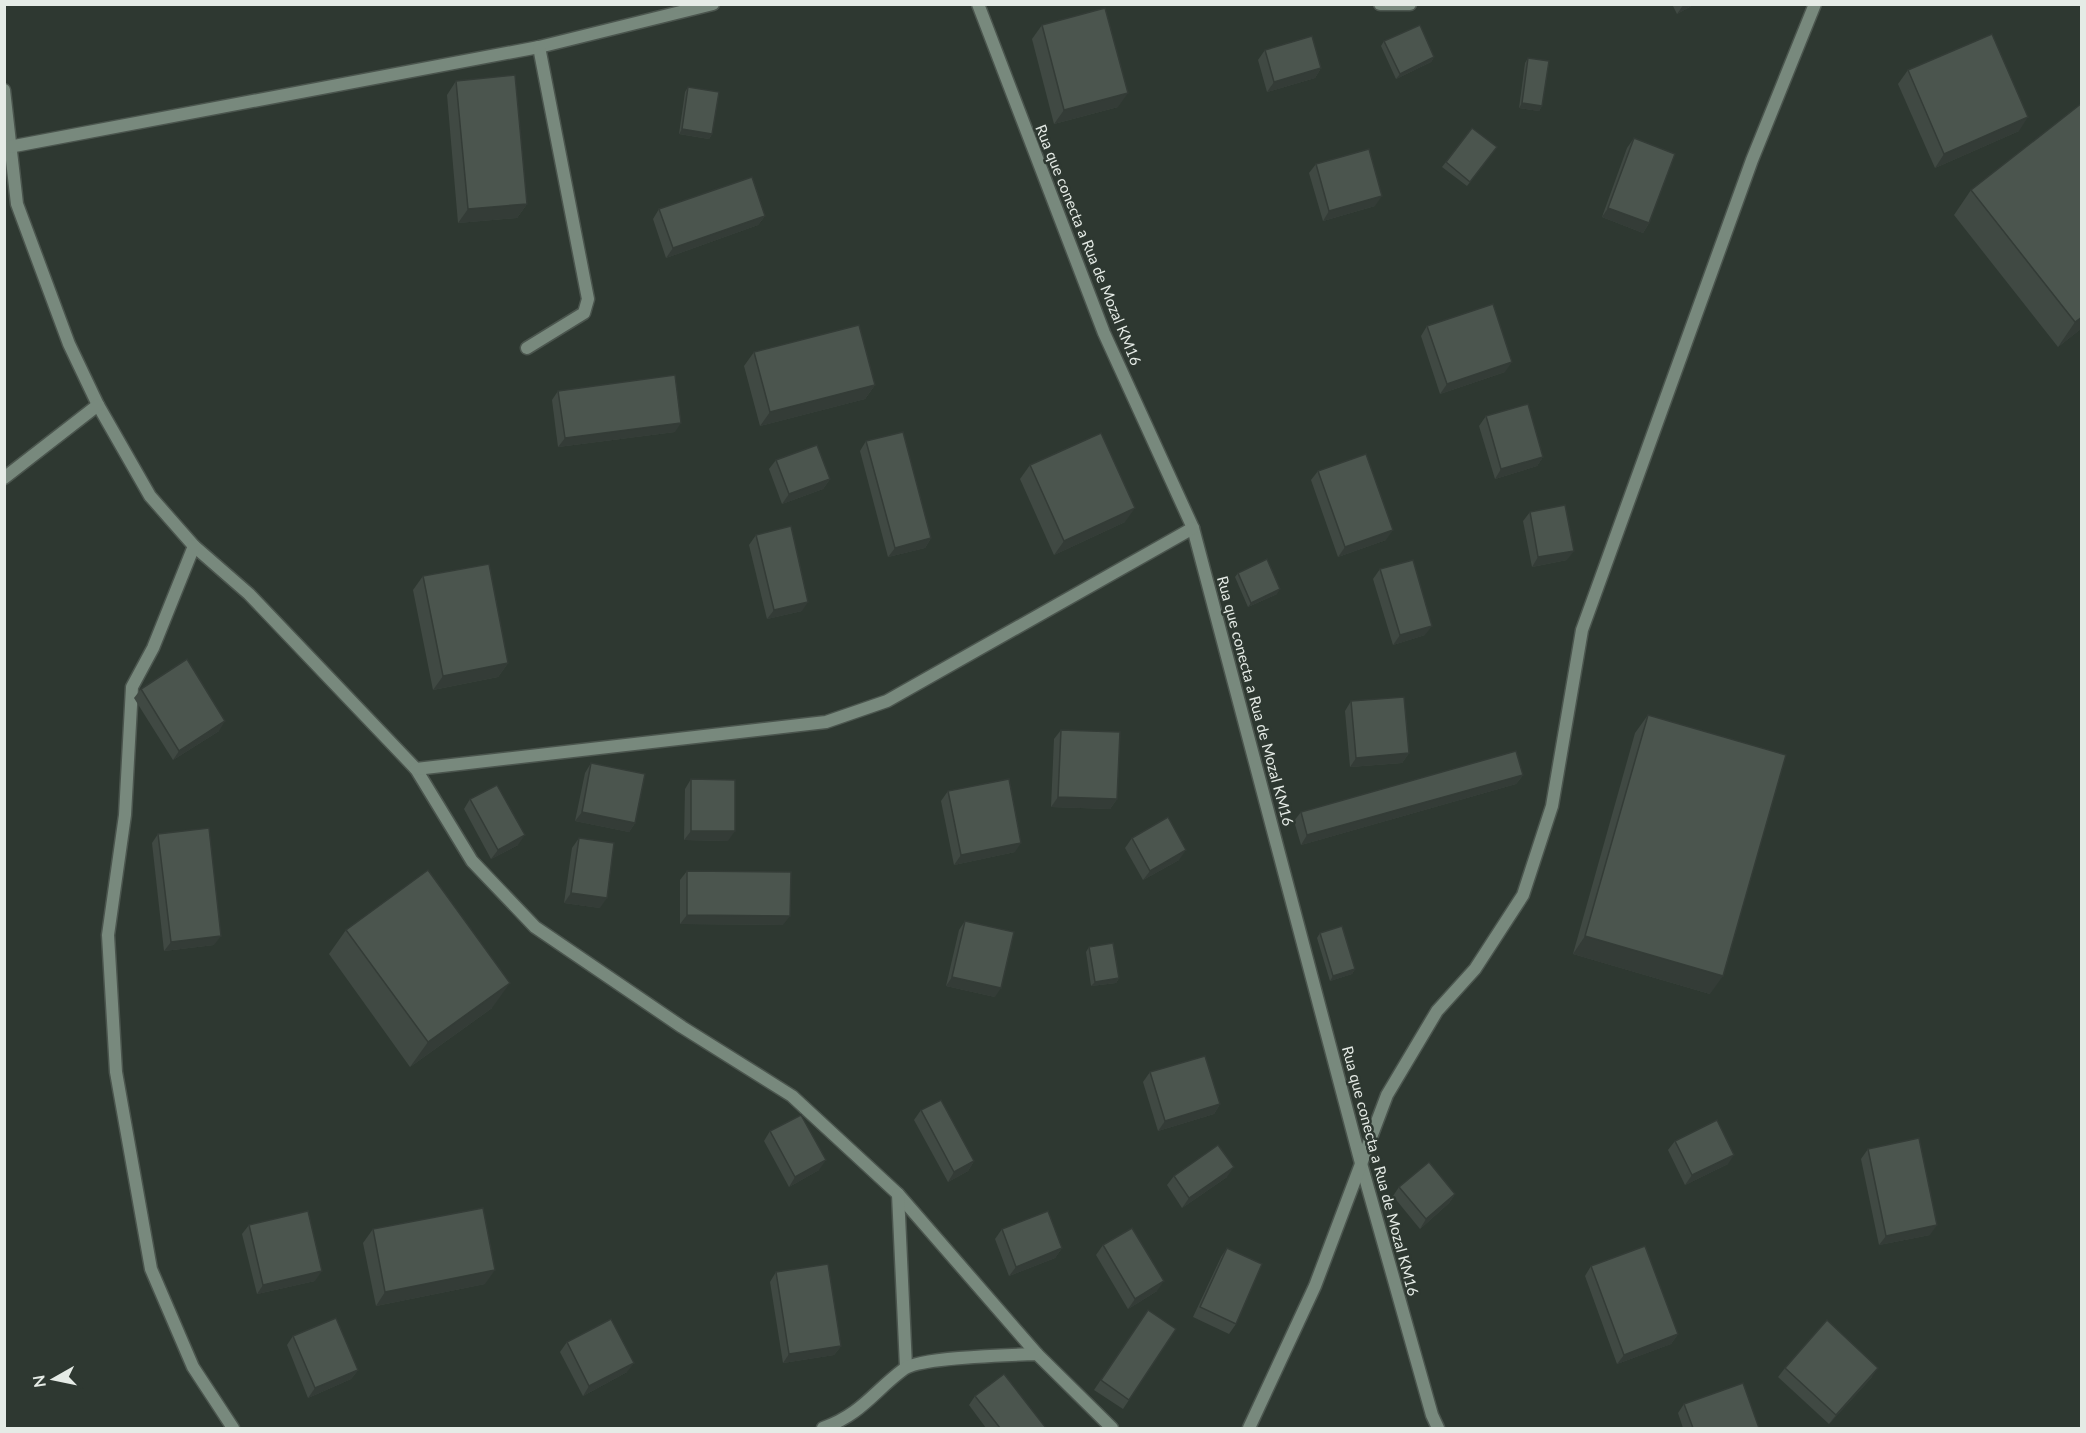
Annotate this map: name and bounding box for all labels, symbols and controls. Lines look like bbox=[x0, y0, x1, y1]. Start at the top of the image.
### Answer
street label: Rua que conecta a Rua de Mozal KM16 bbox=[1032, 122, 1146, 368]
street label: Rua que conecta a Rua de Mozal KM16 bbox=[1214, 574, 1298, 828]
street label: Rua que conecta a Rua de Mozal KM16 bbox=[1339, 1044, 1423, 1298]
north arrow bbox=[24, 1349, 84, 1409]
text: N bbox=[28, 1374, 49, 1389]

